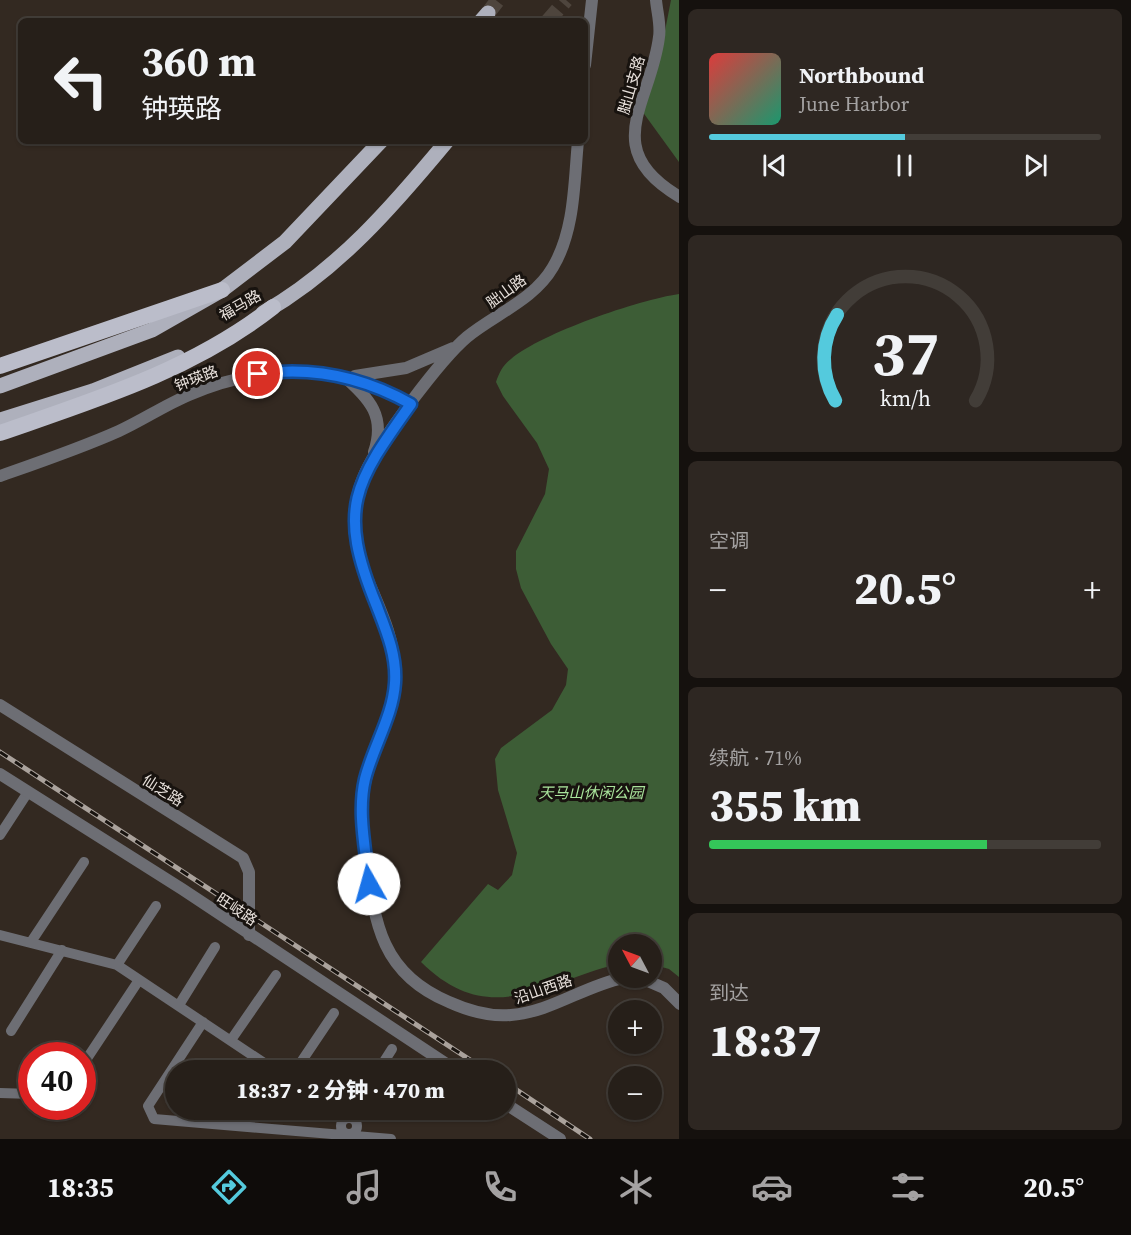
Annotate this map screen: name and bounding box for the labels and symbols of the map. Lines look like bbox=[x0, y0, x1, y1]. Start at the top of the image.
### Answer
street label: 胐山支路 bbox=[613, 53, 649, 117]
street label: 胐山路 bbox=[482, 269, 530, 313]
street label: 福马路 bbox=[215, 285, 265, 325]
pin bbox=[232, 348, 283, 399]
street label: 钟瑛路 bbox=[171, 360, 221, 396]
street label: 仙芝路 bbox=[138, 769, 188, 811]
park label: 天马山休闲公园 bbox=[538, 782, 645, 803]
position arrow bbox=[337, 852, 401, 916]
street label: 旺岐路 bbox=[212, 888, 262, 930]
north arrow bbox=[608, 934, 662, 988]
street label: 沿山西路 bbox=[511, 969, 575, 1009]
speed limit sign: 40 bbox=[18, 1042, 96, 1120]

